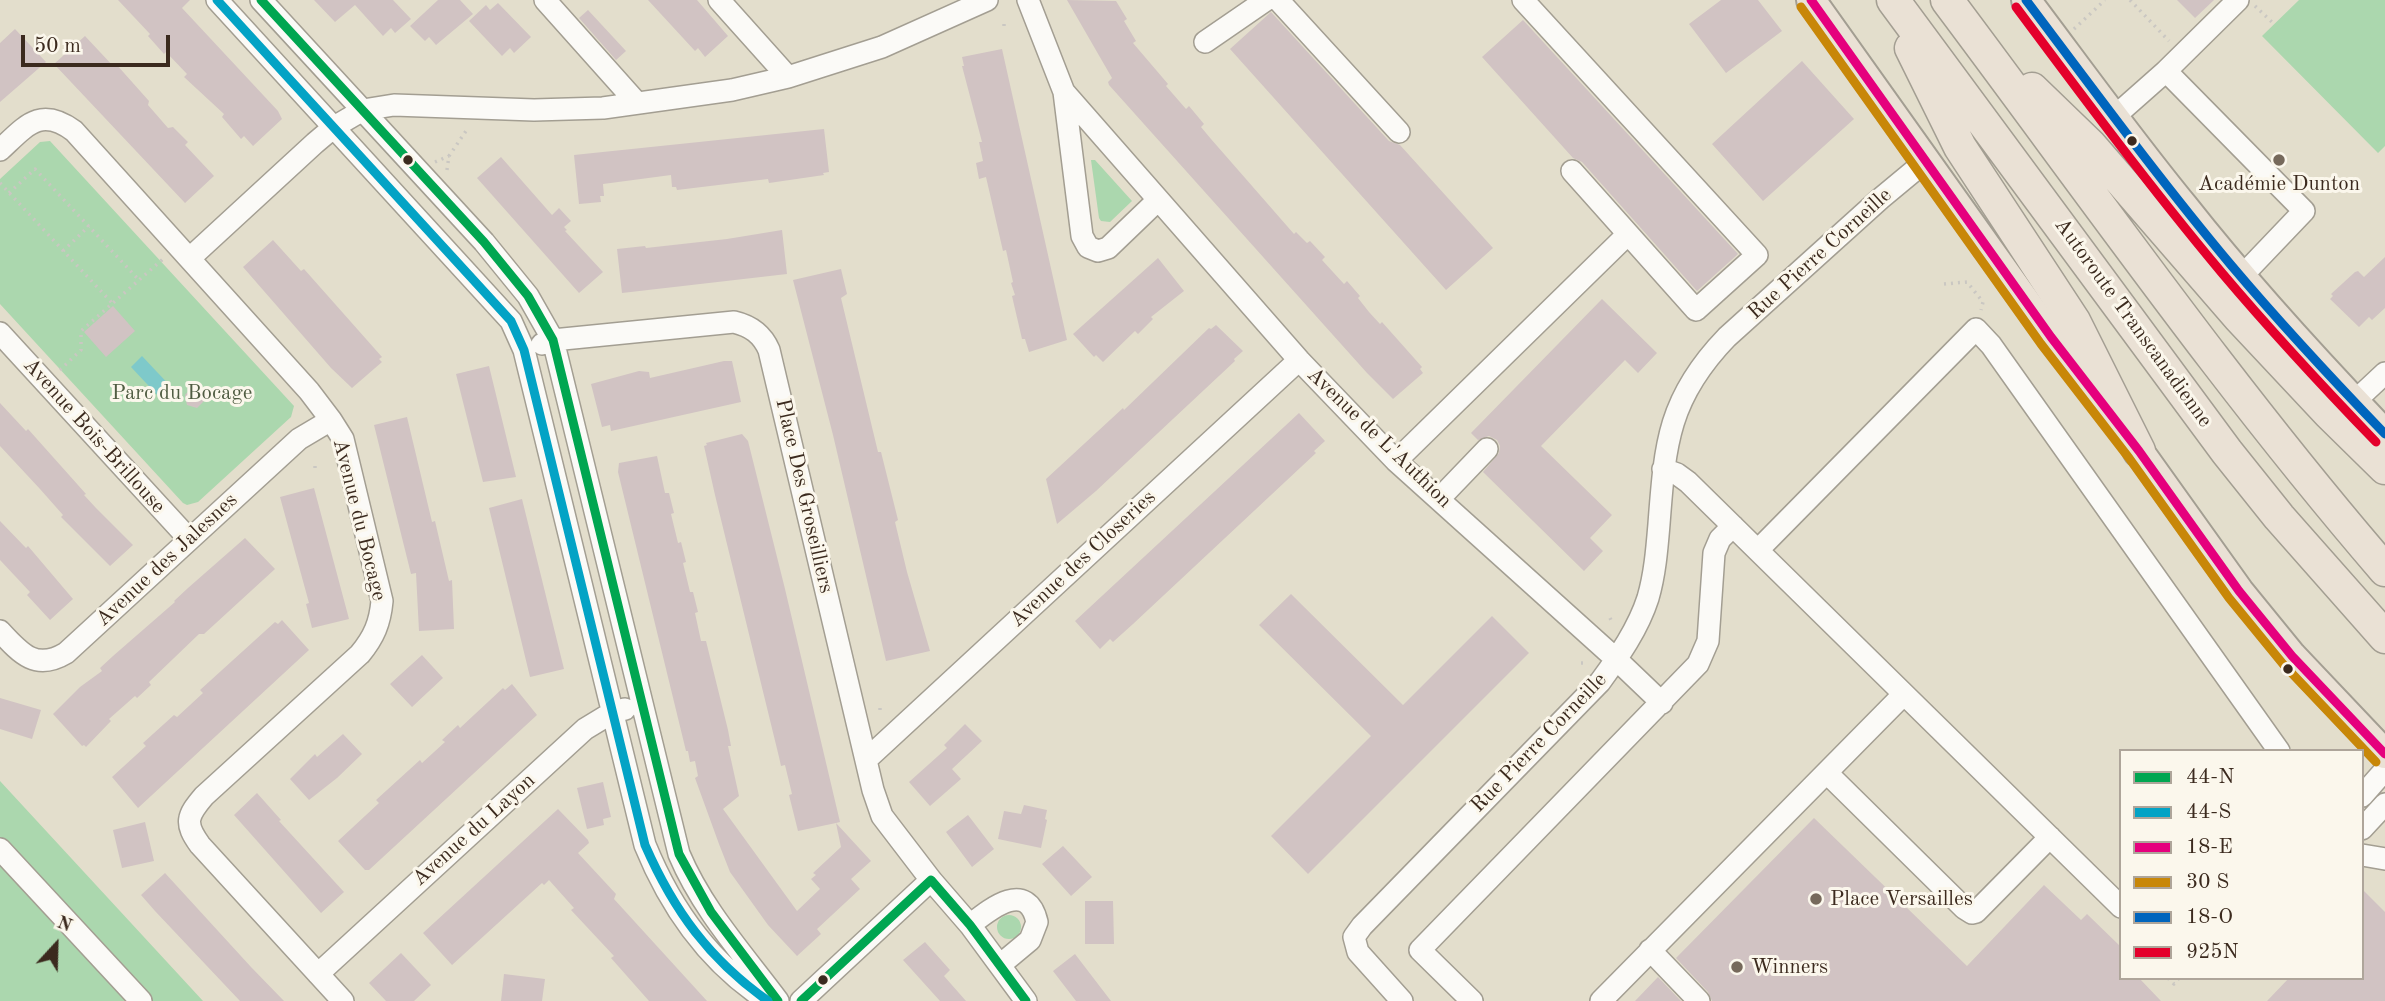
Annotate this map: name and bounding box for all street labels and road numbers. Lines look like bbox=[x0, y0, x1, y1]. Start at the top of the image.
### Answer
street label: Rue Pierre Corneille bbox=[1743, 183, 1897, 325]
street label: Autoroute Transcanadienne bbox=[2049, 213, 2217, 433]
street label: Avenue Bois-Brillouse bbox=[18, 353, 170, 519]
street label: Avenue de L'Authion bbox=[1301, 362, 1457, 514]
street label: Place Des Groseilliers bbox=[769, 396, 839, 596]
street label: Avenue du Bocage bbox=[327, 436, 391, 604]
street label: Avenue des Closeries bbox=[1005, 485, 1161, 633]
street label: Avenue des Jalesnes bbox=[91, 488, 243, 632]
street label: Rue Pierre Corneille bbox=[1466, 668, 1612, 818]
street label: Avenue du Layon bbox=[407, 768, 541, 892]

